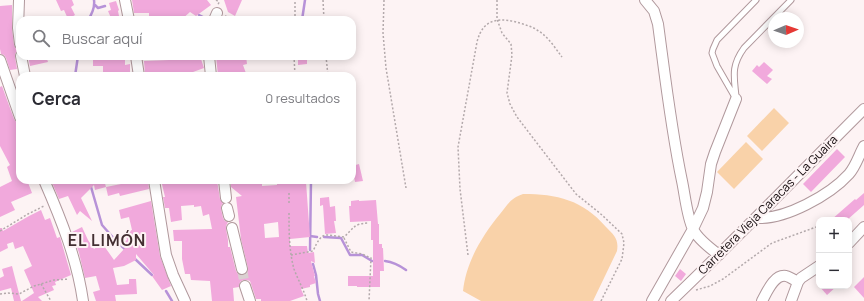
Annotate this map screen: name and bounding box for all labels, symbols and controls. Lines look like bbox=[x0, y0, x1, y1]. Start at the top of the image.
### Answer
north arrow bbox=[768, 12, 804, 48]
search box bbox=[16, 16, 356, 60]
icon: search bbox=[30, 27, 52, 49]
text: Buscar aquí bbox=[62, 28, 143, 49]
text: Cerca bbox=[32, 87, 81, 110]
text: 0 resultados bbox=[265, 89, 340, 107]
street label: Carretera Vieja Caracas - La Guaira bbox=[694, 131, 841, 278]
map controls bbox=[816, 217, 852, 289]
button: + bbox=[816, 217, 852, 253]
district label: EL LIMÓN bbox=[68, 229, 146, 251]
button: − bbox=[816, 253, 852, 289]

